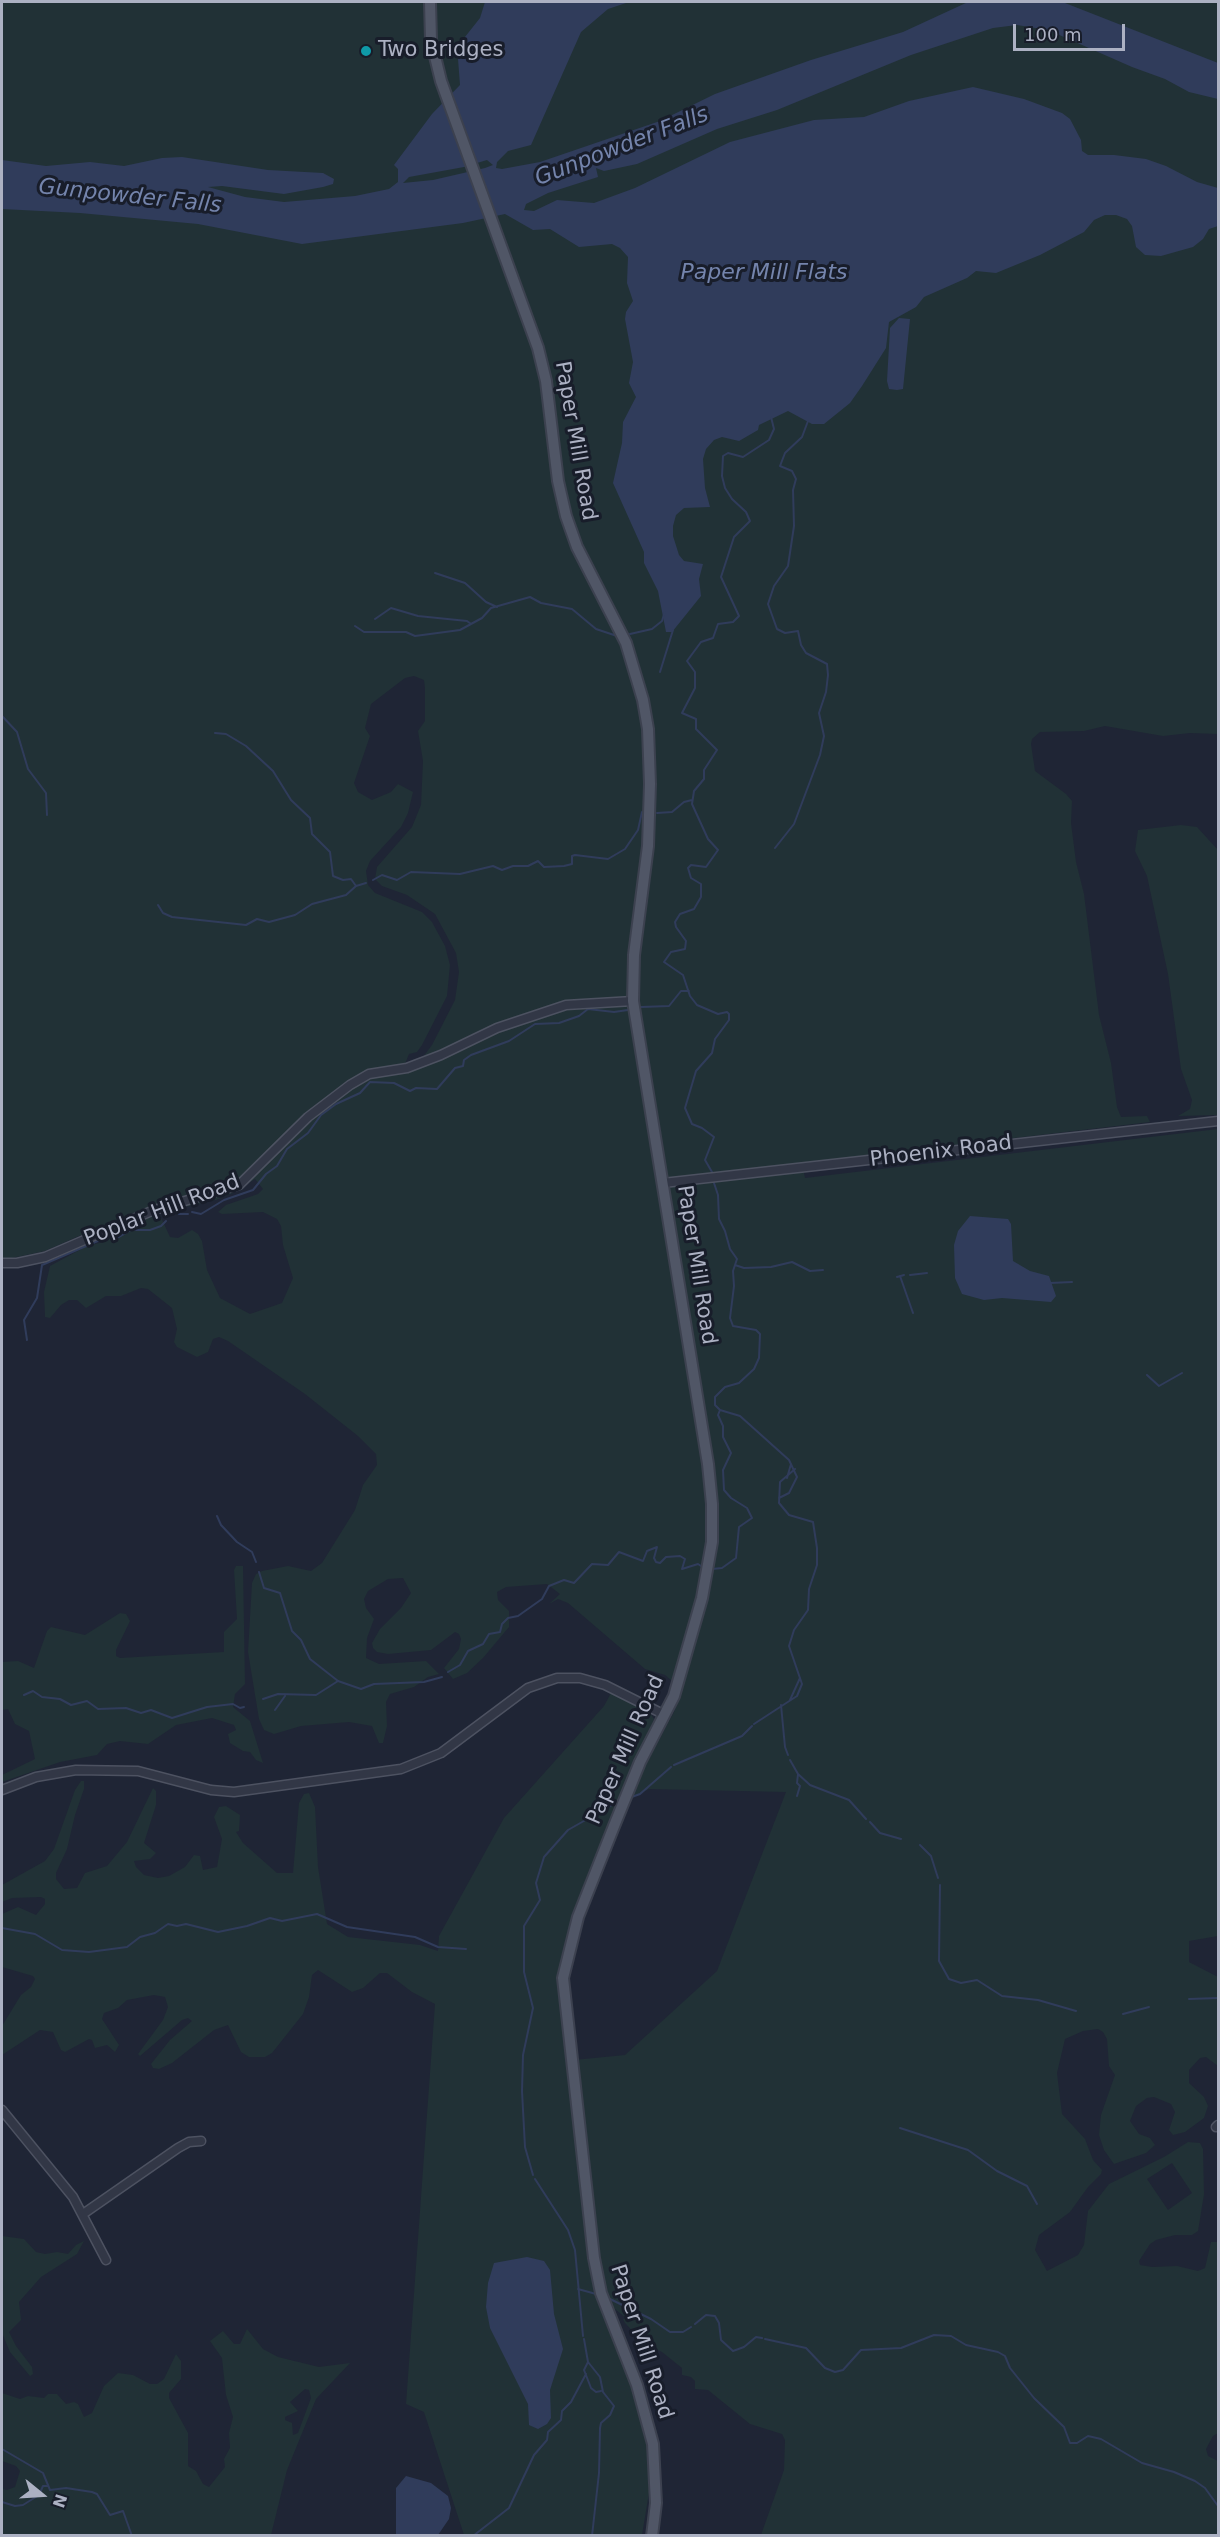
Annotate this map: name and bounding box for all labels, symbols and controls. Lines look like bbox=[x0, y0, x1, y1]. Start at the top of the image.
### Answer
scale bar bbox=[1016, 12, 1128, 50]
text: 100 m bbox=[1024, 24, 1082, 45]
place label: Two Bridges bbox=[378, 38, 503, 64]
marker: Two Bridges bbox=[359, 44, 373, 58]
water label: Gunpowder Falls bbox=[532, 102, 712, 192]
water label: Gunpowder Falls bbox=[37, 174, 223, 220]
water label: Paper Mill Flats bbox=[681, 260, 847, 286]
street label: Paper Mill Road bbox=[549, 359, 601, 523]
street label: Phoenix Road bbox=[869, 1131, 1013, 1173]
street label: Poplar Hill Road bbox=[81, 1170, 243, 1252]
street label: Paper Mill Road bbox=[671, 1183, 721, 1347]
street label: Paper Mill Road bbox=[582, 1671, 670, 1829]
street label: Paper Mill Road bbox=[604, 2261, 678, 2423]
north arrow bbox=[12, 2465, 72, 2525]
text: N bbox=[48, 2491, 71, 2510]

